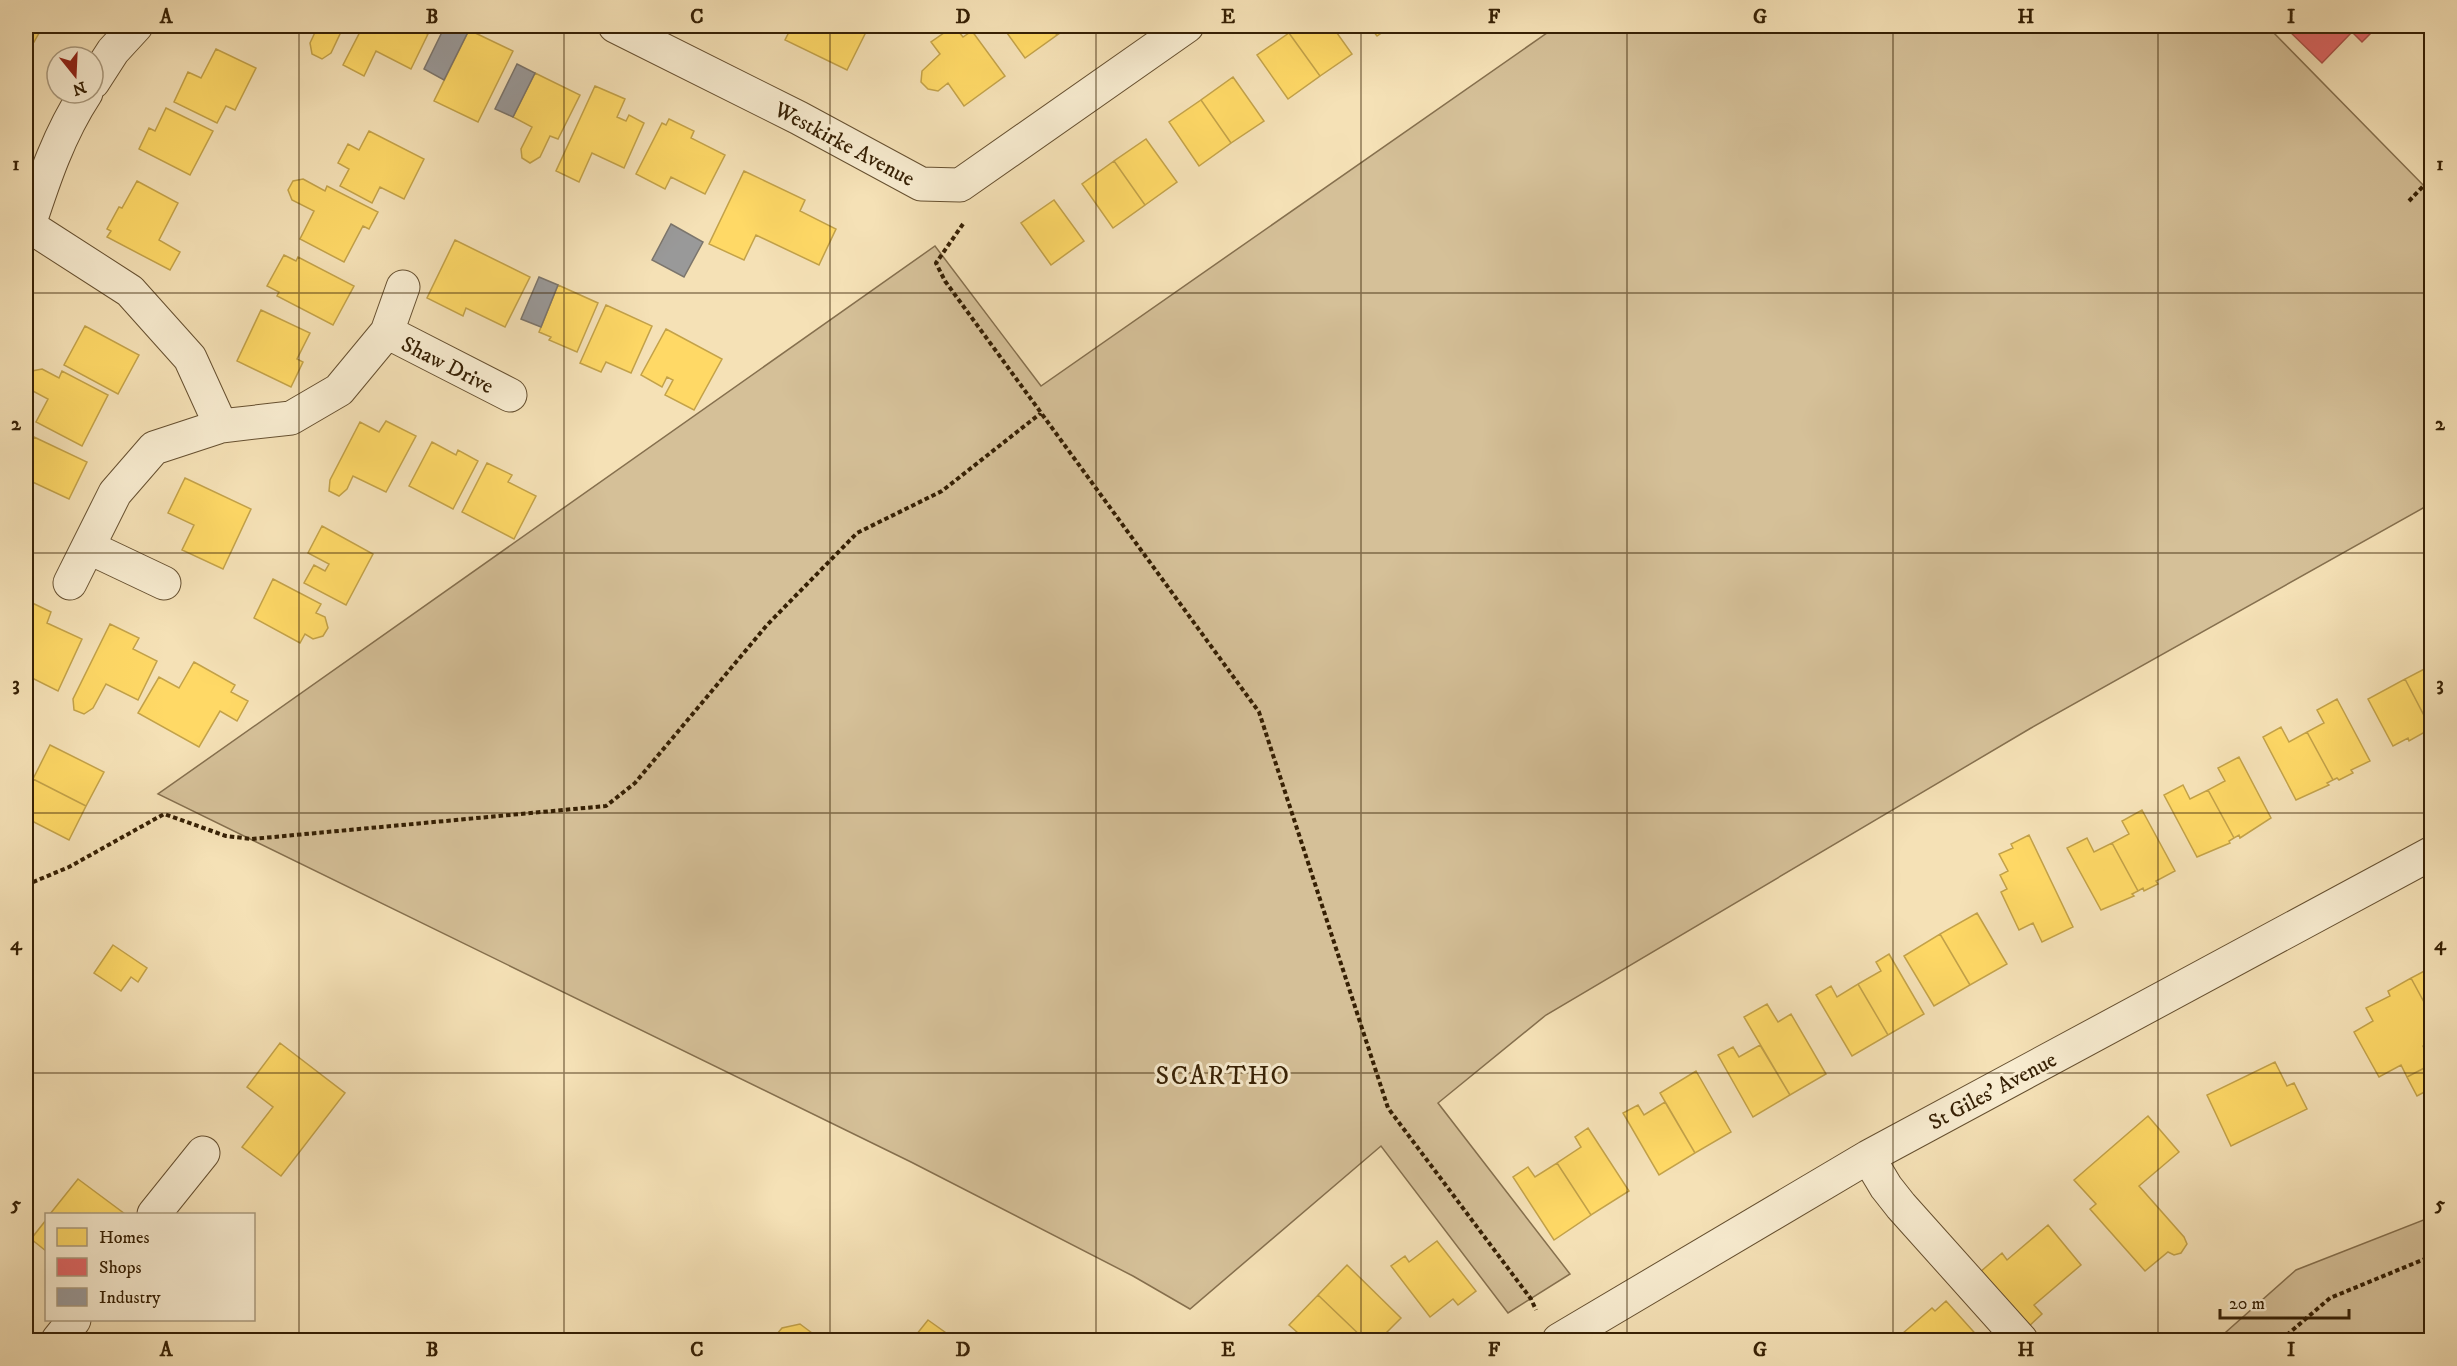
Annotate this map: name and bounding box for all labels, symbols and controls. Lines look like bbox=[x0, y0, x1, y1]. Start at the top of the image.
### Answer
text: A bbox=[159, 5, 174, 30]
text: B bbox=[426, 5, 438, 30]
text: C bbox=[690, 5, 704, 30]
text: D bbox=[956, 5, 971, 30]
text: E bbox=[1221, 5, 1235, 30]
text: F bbox=[1488, 5, 1501, 30]
text: G bbox=[1753, 5, 1767, 30]
text: H bbox=[2018, 5, 2035, 30]
text: I bbox=[2287, 5, 2295, 30]
north arrow bbox=[45, 45, 105, 105]
text: N bbox=[70, 77, 89, 100]
street label: Westkirke Avenue bbox=[769, 95, 919, 193]
text: 1 bbox=[12, 152, 20, 177]
text: 1 bbox=[2436, 152, 2444, 177]
street label: Shaw Drive bbox=[397, 331, 498, 400]
text: 2 bbox=[11, 412, 22, 437]
text: 2 bbox=[2435, 412, 2446, 437]
text: 3 bbox=[12, 672, 20, 697]
text: 3 bbox=[2436, 672, 2444, 697]
text: 4 bbox=[10, 932, 23, 957]
text: 4 bbox=[2434, 932, 2447, 957]
street label: St Giles' Avenue bbox=[1924, 1046, 2061, 1136]
district label: SCARTHO bbox=[1156, 1060, 1290, 1093]
text: 5 bbox=[10, 1192, 21, 1217]
text: 5 bbox=[2434, 1192, 2445, 1217]
legend bbox=[45, 1213, 255, 1321]
text: Homes bbox=[99, 1227, 150, 1249]
text: Shops bbox=[99, 1257, 142, 1279]
scale bar bbox=[2220, 1282, 2349, 1320]
text: Industry bbox=[99, 1287, 161, 1309]
text: 20 m bbox=[2229, 1293, 2265, 1315]
text: A bbox=[159, 1338, 174, 1363]
text: B bbox=[426, 1338, 438, 1363]
text: C bbox=[690, 1338, 704, 1363]
text: D bbox=[956, 1338, 971, 1363]
text: E bbox=[1221, 1338, 1235, 1363]
text: F bbox=[1488, 1338, 1501, 1363]
text: G bbox=[1753, 1338, 1767, 1363]
text: H bbox=[2018, 1338, 2035, 1363]
text: I bbox=[2287, 1338, 2295, 1363]

